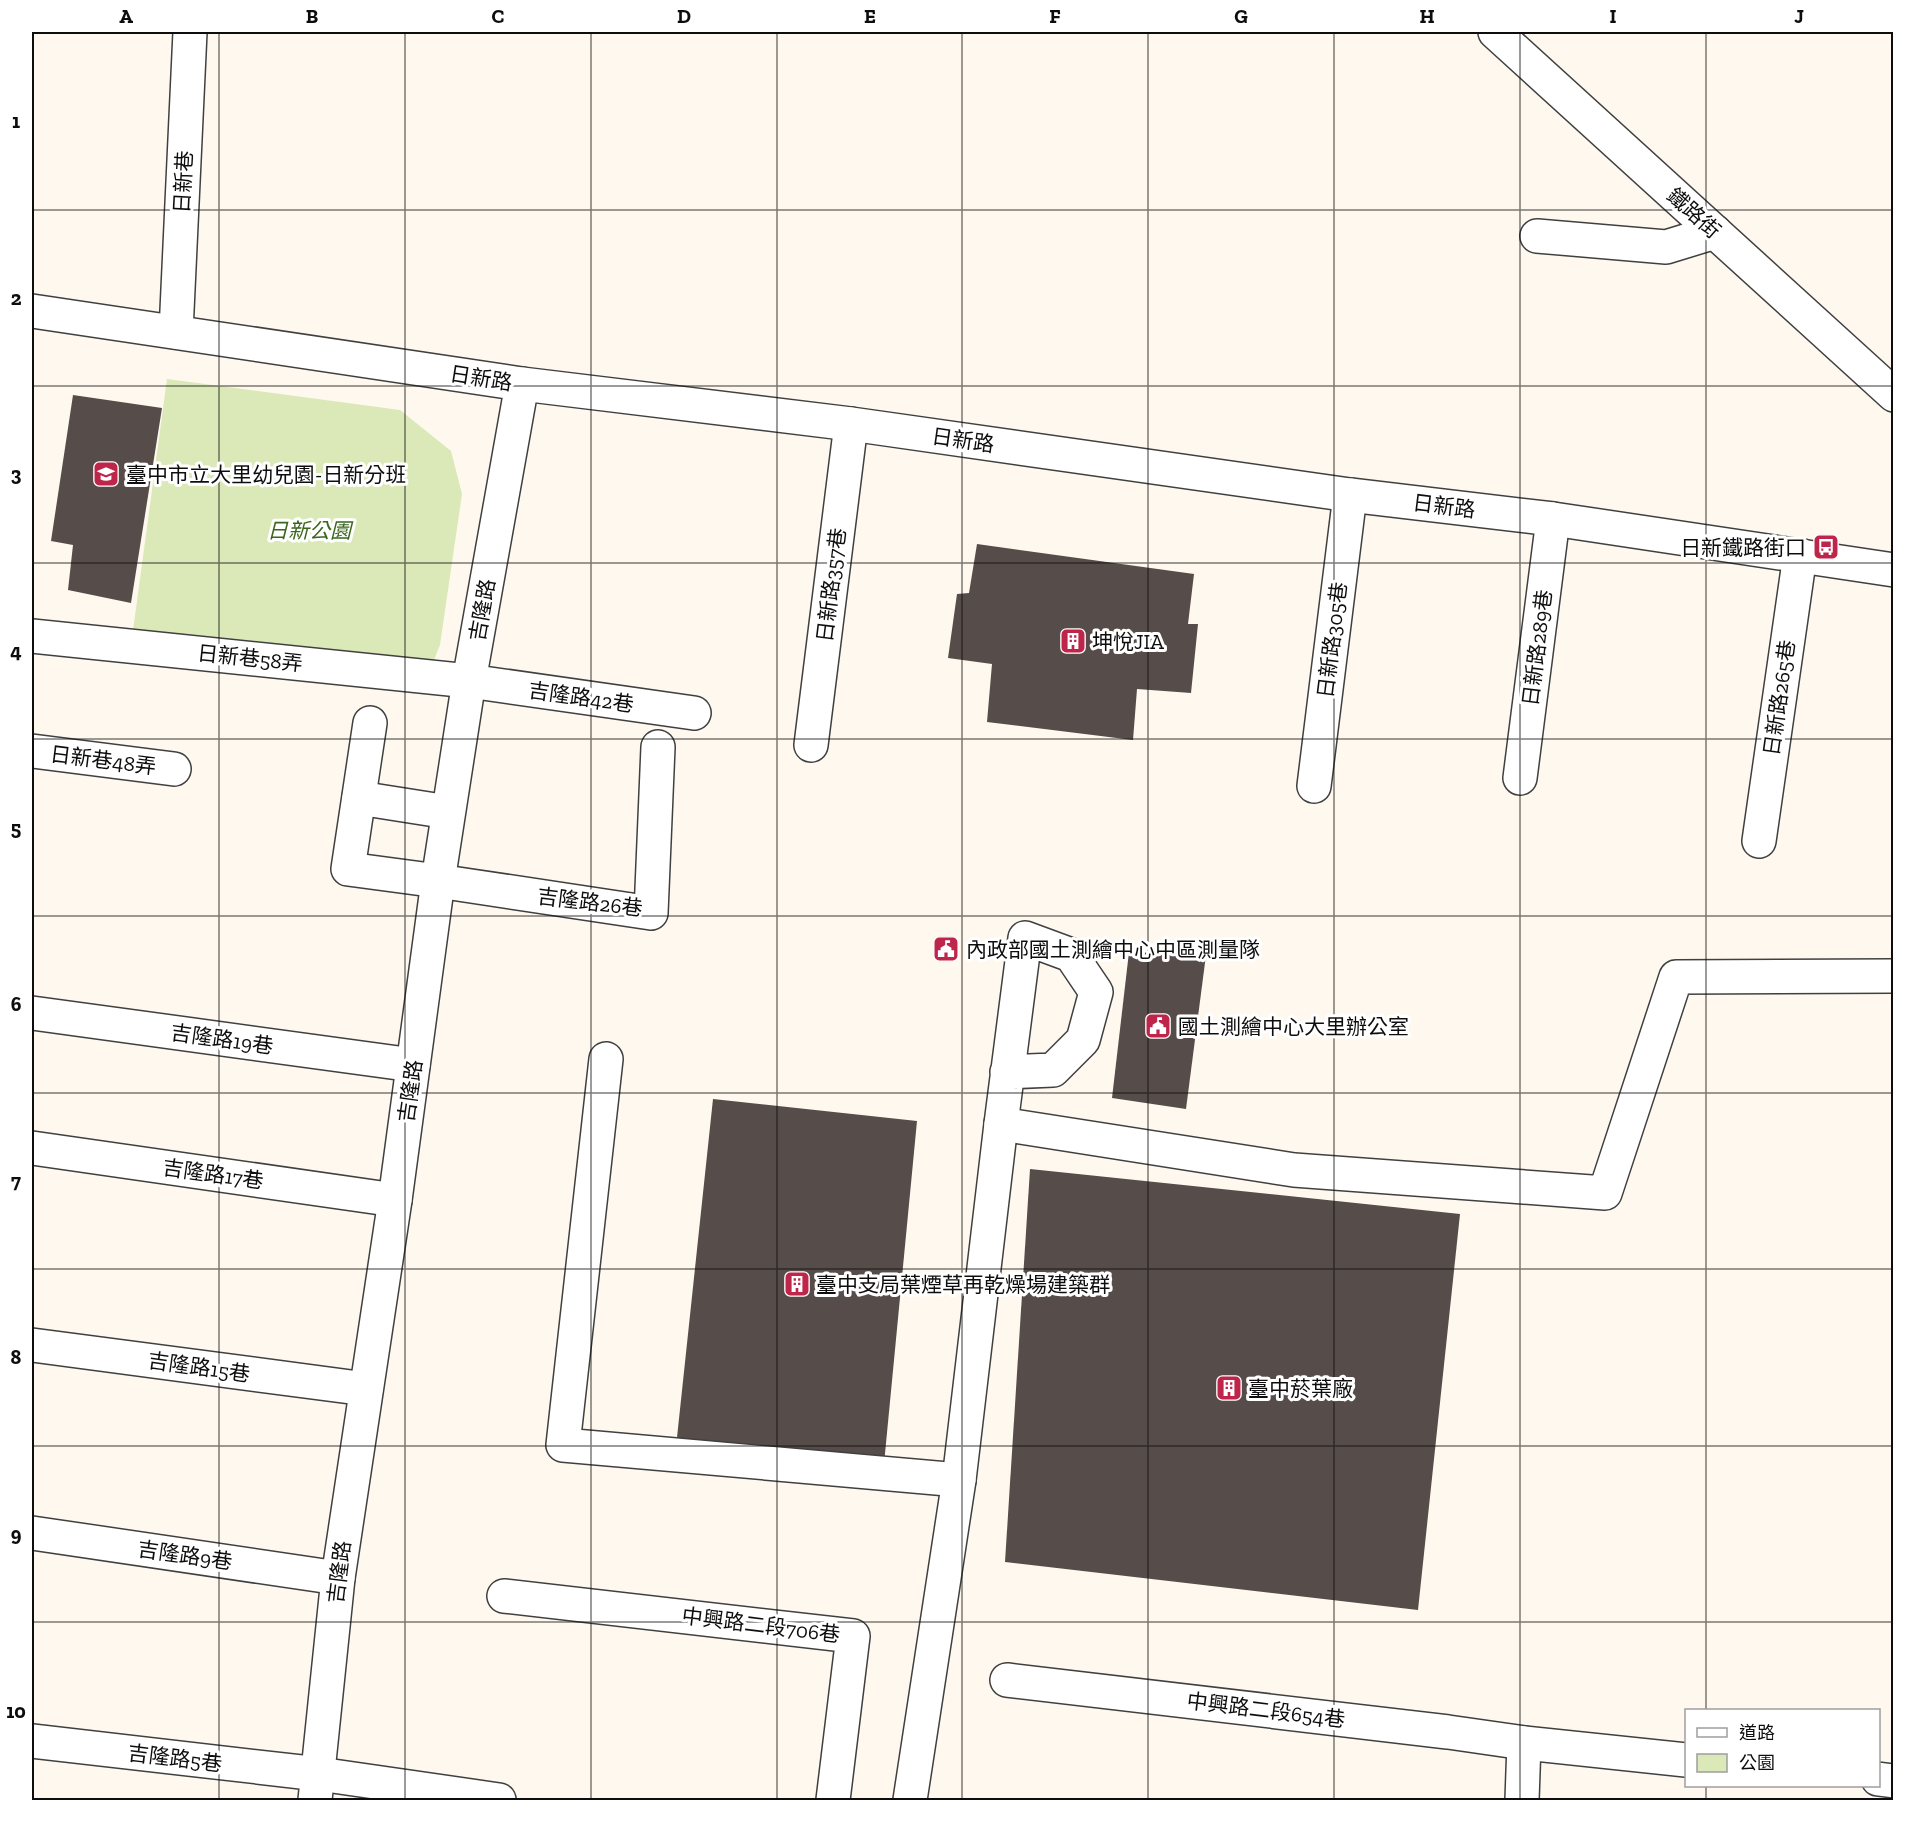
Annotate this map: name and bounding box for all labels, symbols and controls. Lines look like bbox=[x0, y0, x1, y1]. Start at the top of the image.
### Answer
text: A bbox=[119, 4, 133, 28]
text: B bbox=[306, 4, 318, 28]
text: C bbox=[492, 4, 505, 28]
text: D bbox=[677, 4, 691, 28]
text: E bbox=[864, 4, 876, 28]
text: F bbox=[1049, 4, 1061, 28]
text: G bbox=[1234, 4, 1248, 28]
text: H bbox=[1419, 4, 1435, 28]
text: I bbox=[1609, 4, 1617, 28]
text: J bbox=[1794, 4, 1804, 28]
text: 1 bbox=[12, 109, 20, 133]
street label: 日新巷 bbox=[169, 150, 197, 214]
street label: 鐵路街 bbox=[1662, 183, 1726, 243]
text: 2 bbox=[11, 286, 22, 310]
street label: 日新路 bbox=[448, 361, 514, 395]
street label: 日新路 bbox=[930, 423, 996, 457]
school or university icon: 臺中市立大里幼兒園-日新分班 bbox=[91, 459, 121, 489]
text: 3 bbox=[11, 462, 22, 486]
place label: 臺中市立大里幼兒園-日新分班 bbox=[126, 462, 406, 487]
street label: 日新路 bbox=[1411, 490, 1477, 522]
park label: 日新公園 bbox=[267, 518, 354, 543]
street label: 日新路357巷 bbox=[812, 526, 850, 644]
bus stop icon: 日新鐵路街口 bbox=[1811, 532, 1841, 562]
place label: 日新鐵路街口 bbox=[1680, 535, 1806, 560]
street label: 吉隆路 bbox=[464, 577, 500, 643]
street label: 日新路305巷 bbox=[1312, 580, 1352, 700]
street label: 日新路289巷 bbox=[1517, 588, 1557, 708]
building icon: 坤悅JIA bbox=[1058, 626, 1088, 656]
place label: 坤悅JIA bbox=[1092, 629, 1164, 654]
street label: 日新路265巷 bbox=[1758, 638, 1800, 758]
text: 4 bbox=[10, 639, 22, 663]
street label: 日新巷58弄 bbox=[196, 640, 304, 676]
street label: 吉隆路42巷 bbox=[527, 677, 635, 717]
street label: 日新巷48弄 bbox=[49, 741, 157, 779]
text: 5 bbox=[11, 816, 21, 840]
street label: 吉隆路26巷 bbox=[536, 883, 644, 921]
public building icon: 內政部國土測繪中心中區測量隊 bbox=[931, 934, 961, 964]
place label: 內政部國土測繪中心中區測量隊 bbox=[966, 937, 1260, 962]
text: 6 bbox=[11, 992, 22, 1016]
public building icon: 國土測繪中心大里辦公室 bbox=[1143, 1011, 1173, 1041]
place label: 國土測繪中心大里辦公室 bbox=[1178, 1014, 1409, 1039]
street label: 吉隆路19巷 bbox=[169, 1019, 275, 1059]
street label: 吉隆路 bbox=[393, 1058, 427, 1124]
street label: 吉隆路17巷 bbox=[161, 1155, 265, 1193]
text: 7 bbox=[11, 1169, 21, 1193]
building icon: 臺中支局葉煙草再乾燥場建築群 bbox=[782, 1269, 812, 1299]
place label: 臺中支局葉煙草再乾燥場建築群 bbox=[816, 1272, 1110, 1297]
text: 8 bbox=[11, 1345, 22, 1369]
street label: 吉隆路15巷 bbox=[146, 1347, 252, 1387]
building icon: 臺中菸葉廠 bbox=[1214, 1373, 1244, 1403]
place label: 臺中菸葉廠 bbox=[1248, 1376, 1353, 1401]
text: 9 bbox=[11, 1522, 22, 1546]
street label: 吉隆路9巷 bbox=[136, 1536, 234, 1574]
street label: 吉隆路 bbox=[323, 1539, 355, 1605]
street label: 中興路二段706巷 bbox=[680, 1603, 842, 1647]
street label: 中興路二段654巷 bbox=[1185, 1688, 1347, 1732]
text: 10 bbox=[6, 1699, 26, 1723]
legend bbox=[1685, 1709, 1880, 1787]
text: 道路 bbox=[1739, 1722, 1775, 1744]
street label: 吉隆路5巷 bbox=[126, 1740, 224, 1776]
text: 公園 bbox=[1739, 1752, 1775, 1774]

